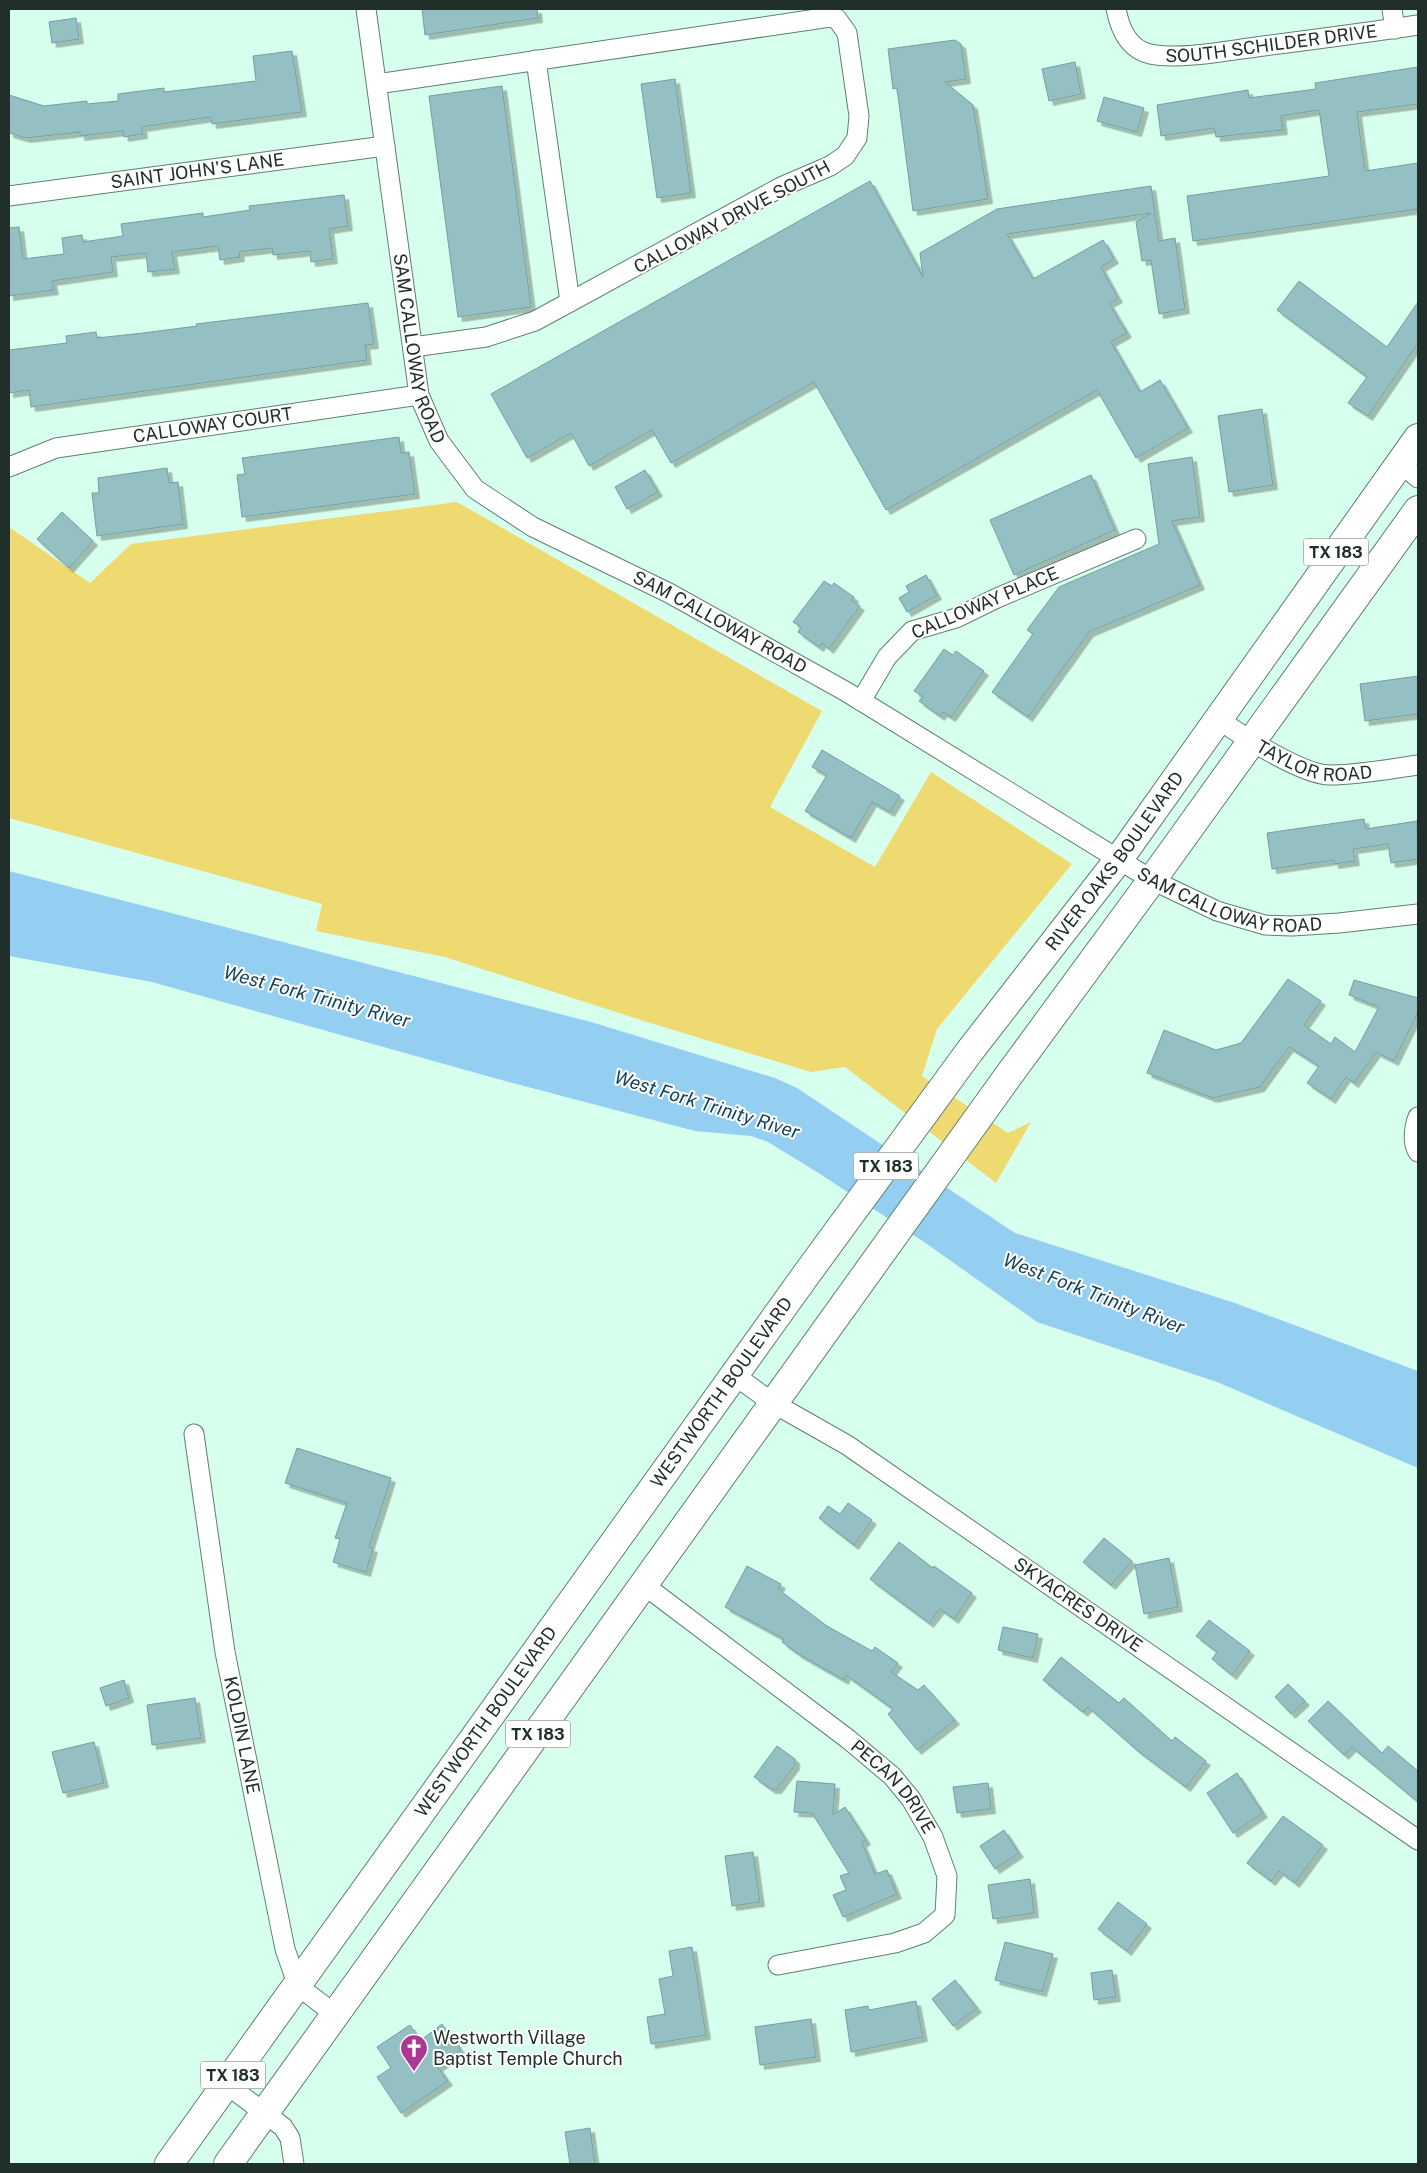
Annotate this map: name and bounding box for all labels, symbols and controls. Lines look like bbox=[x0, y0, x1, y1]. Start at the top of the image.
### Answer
street label: SOUTH SCHILDER DRIVE bbox=[1165, 20, 1378, 66]
street label: SAINT JOHN'S LANE bbox=[109, 149, 285, 192]
street label: CALLOWAY DRIVE SOUTH bbox=[630, 156, 833, 277]
street label: SAM CALLOWAY ROAD bbox=[390, 252, 450, 446]
street label: CALLOWAY COURT bbox=[132, 403, 294, 447]
road number: TX 183 bbox=[1304, 538, 1368, 566]
street label: CALLOWAY PLACE bbox=[908, 562, 1062, 643]
street label: SAM CALLOWAY ROAD bbox=[630, 566, 811, 678]
street label: TAYLOR ROAD bbox=[1253, 735, 1373, 785]
street label: RIVER OAKS BOULEVARD bbox=[1041, 767, 1188, 954]
street label: SAM CALLOWAY ROAD bbox=[1133, 862, 1323, 936]
water label: West Fork Trinity River bbox=[221, 960, 414, 1032]
water label: West Fork Trinity River bbox=[612, 1065, 803, 1143]
road number: TX 183 bbox=[854, 1152, 918, 1180]
water label: West Fork Trinity River bbox=[1000, 1248, 1189, 1338]
street label: WESTWORTH BOULEVARD bbox=[646, 1293, 797, 1492]
street label: SKYACRES DRIVE bbox=[1010, 1553, 1147, 1656]
street label: WESTWORTH BOULEVARD bbox=[410, 1622, 561, 1821]
street label: KOLDIN LANE bbox=[220, 1674, 264, 1796]
road number: TX 183 bbox=[506, 1720, 570, 1748]
street label: PECAN DRIVE bbox=[847, 1735, 940, 1837]
place label: Westworth Village Baptist Temple Church bbox=[433, 2027, 623, 2069]
church icon: Westworth Village Baptist Temple Church bbox=[399, 2033, 429, 2072]
road number: TX 183 bbox=[200, 2062, 266, 2088]

